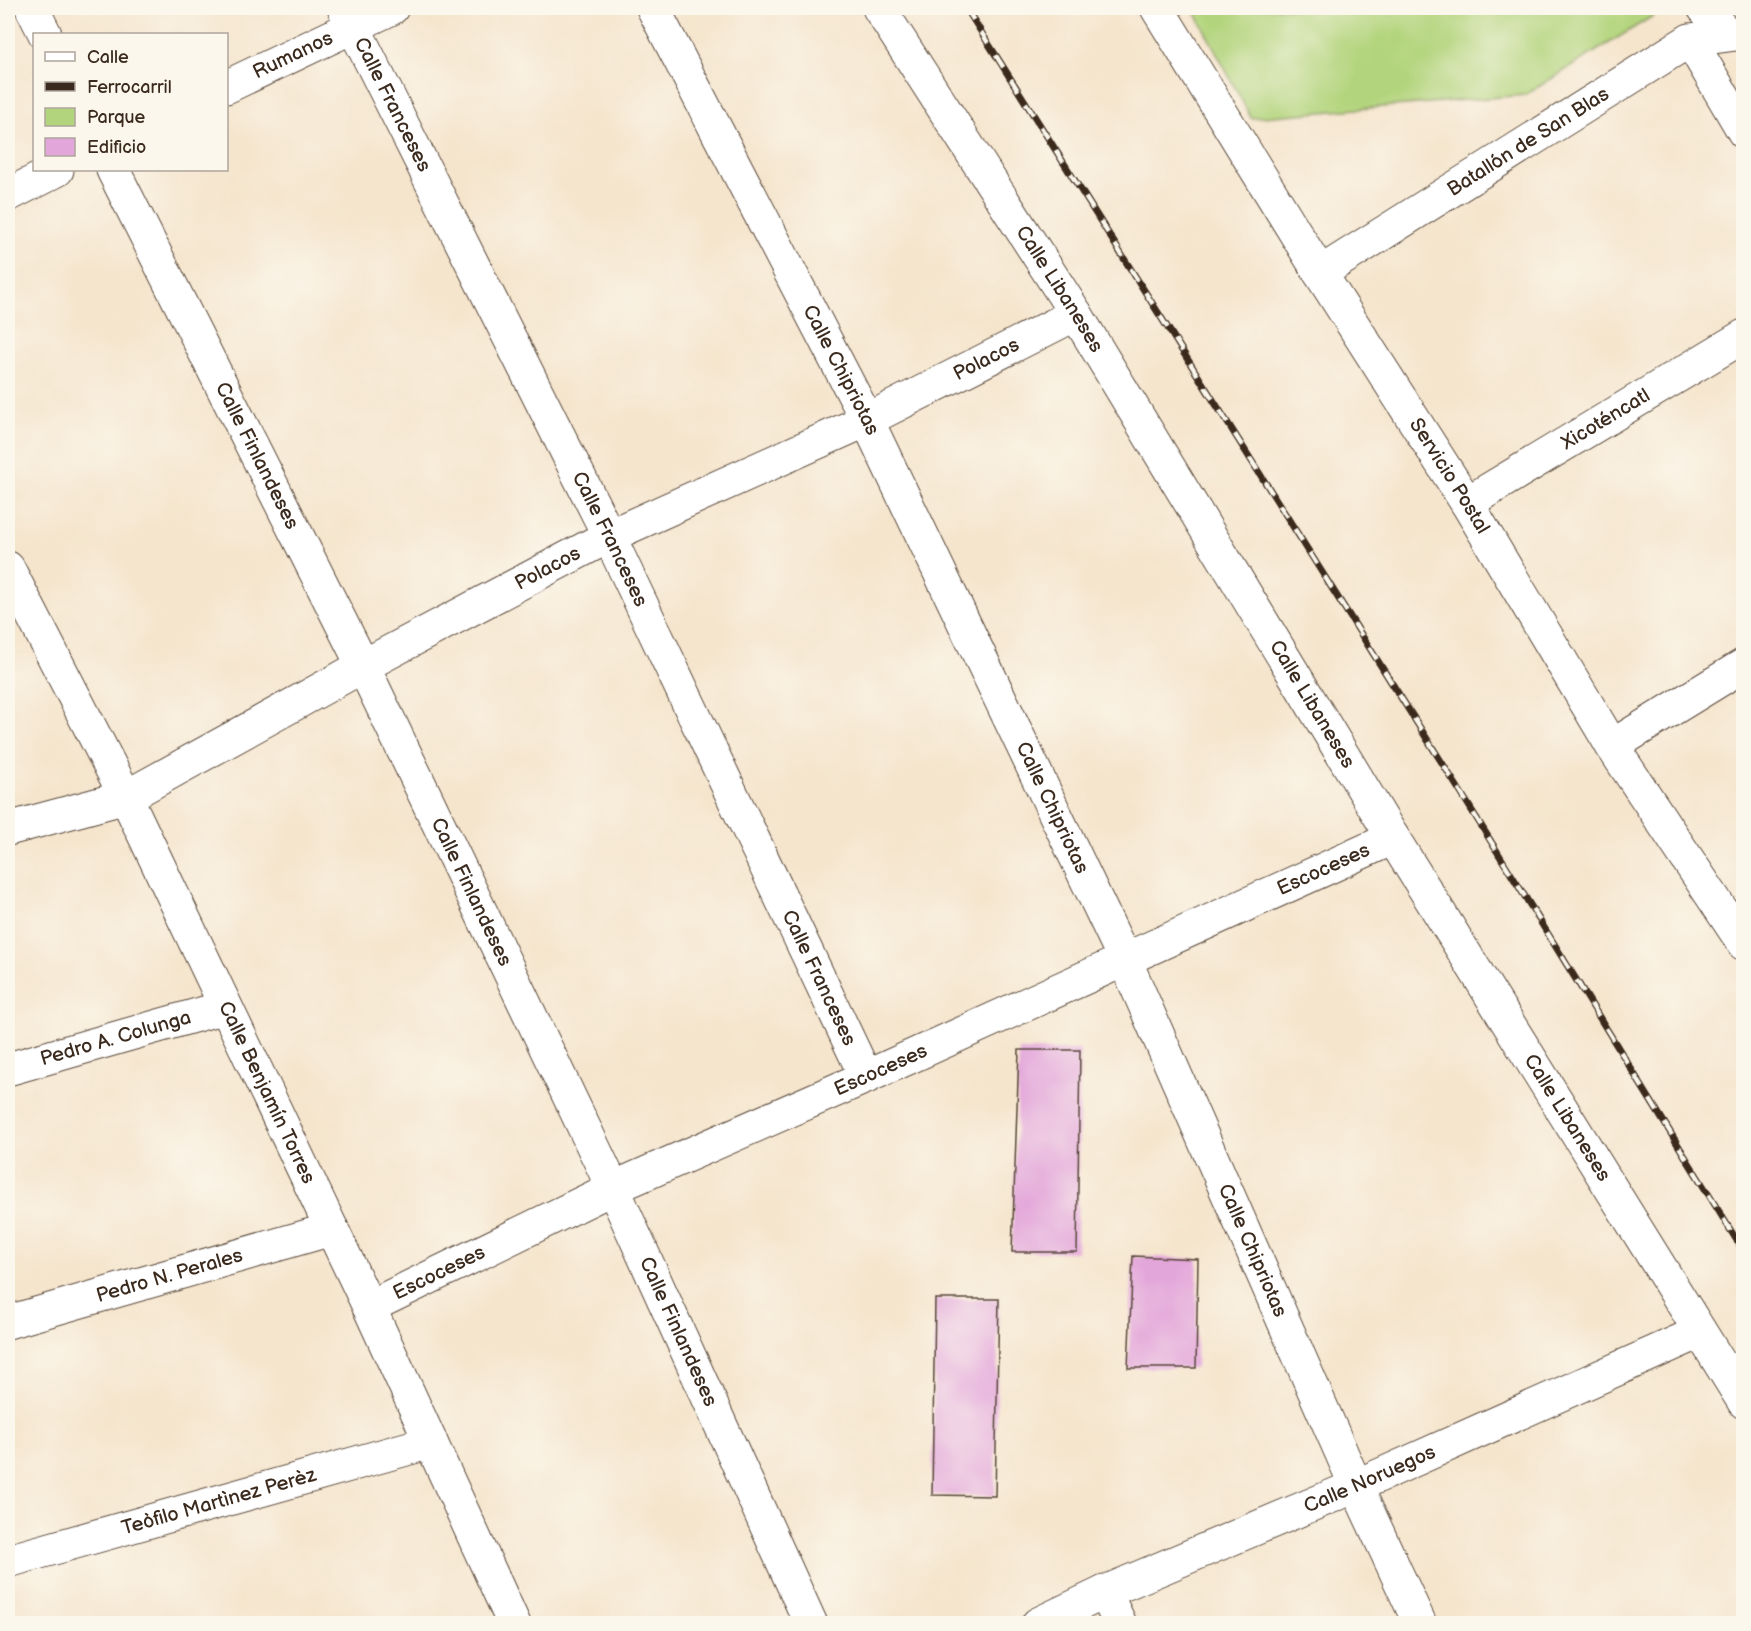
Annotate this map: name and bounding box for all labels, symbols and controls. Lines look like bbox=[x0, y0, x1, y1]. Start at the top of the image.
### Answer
street label: Rumanos bbox=[249, 26, 337, 84]
legend bbox=[33, 33, 228, 171]
street label: Calle Franceses bbox=[349, 33, 436, 176]
text: Calle bbox=[87, 47, 129, 68]
text: Ferrocarril bbox=[87, 77, 172, 98]
street label: Batallón de San Blas bbox=[1443, 82, 1614, 202]
text: Parque bbox=[87, 107, 145, 128]
text: Edificio bbox=[87, 137, 146, 158]
street label: Calle Libaneses bbox=[1010, 221, 1108, 357]
street label: Calle Chipriotas bbox=[797, 301, 884, 439]
street label: Polacos bbox=[949, 333, 1023, 386]
street label: Calle Finlandeses bbox=[210, 378, 304, 533]
street label: Xicoténcatl bbox=[1556, 383, 1654, 456]
street label: Servicio Postal bbox=[1404, 414, 1495, 538]
street label: Calle Franceses bbox=[567, 468, 653, 611]
street label: Polacos bbox=[511, 541, 585, 596]
street label: Calle Libaneses bbox=[1264, 636, 1360, 773]
street label: Calle Chipriotas bbox=[1011, 738, 1094, 878]
street label: Calle Finlandeses bbox=[426, 814, 517, 970]
street label: Escoceses bbox=[1273, 838, 1374, 901]
street label: Calle Franceses bbox=[777, 906, 861, 1050]
street label: Calle Benjamín Torres bbox=[213, 998, 321, 1188]
street label: Pedro A. Colunga bbox=[38, 1005, 194, 1071]
street label: Escoceses bbox=[831, 1039, 931, 1101]
street label: Calle Libaneses bbox=[1519, 1050, 1616, 1186]
street label: Calle Chipriotas bbox=[1213, 1180, 1292, 1321]
street label: Escoceses bbox=[389, 1240, 489, 1305]
street label: Pedro N. Perales bbox=[94, 1243, 245, 1308]
street label: Calle Finlandeses bbox=[634, 1253, 723, 1410]
street label: Calle Noruegos bbox=[1300, 1440, 1439, 1519]
street label: Teòfilo Martìnez Perèz bbox=[119, 1463, 319, 1540]

